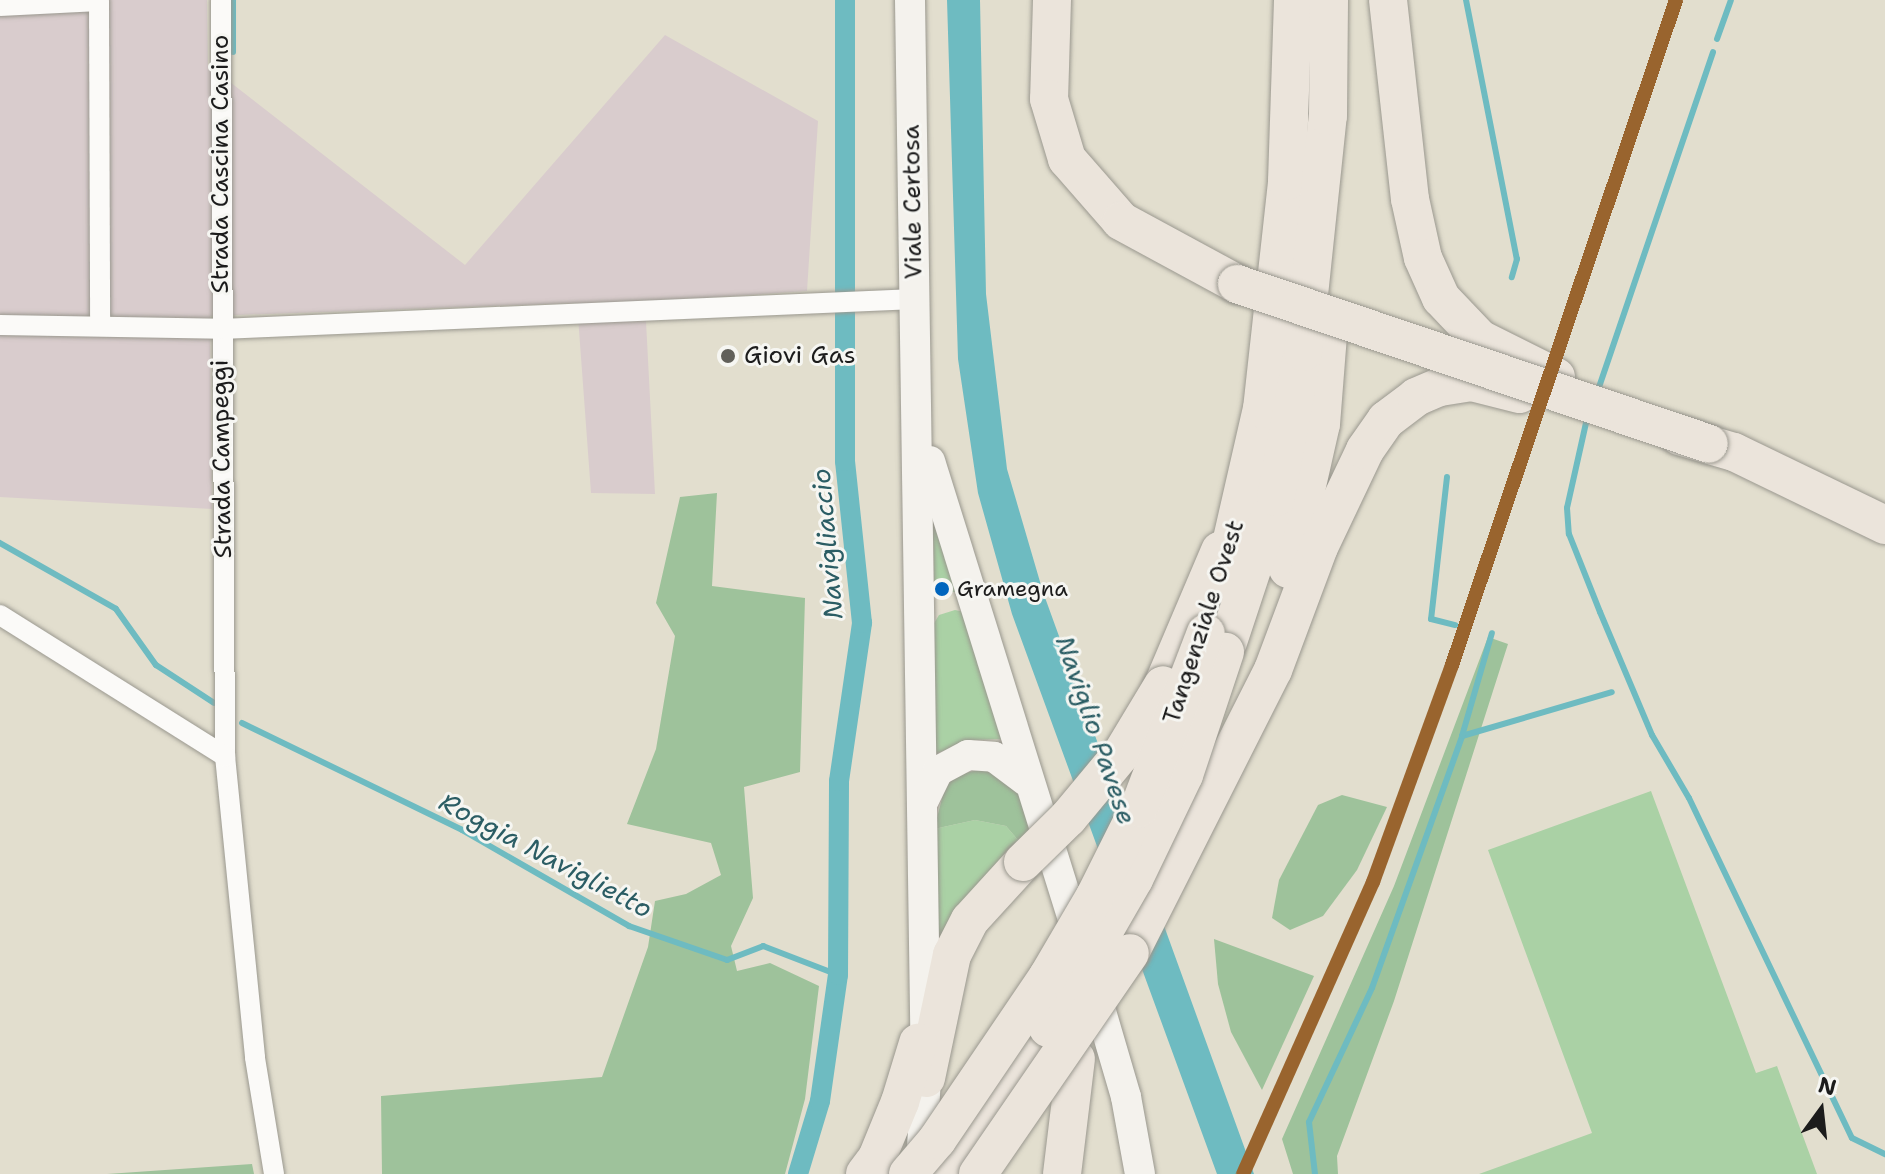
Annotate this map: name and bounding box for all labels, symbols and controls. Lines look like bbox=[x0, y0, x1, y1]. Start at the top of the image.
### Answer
street label: Strada Cascina Casino bbox=[207, 35, 235, 293]
street label: Viale Certosa bbox=[897, 124, 929, 280]
place label: Giovi Gas bbox=[744, 342, 856, 370]
marker: Giovi Gas bbox=[719, 347, 737, 365]
street label: Strada Campeggi bbox=[206, 359, 238, 559]
water label: Navigliaccio bbox=[805, 467, 849, 621]
street label: Tangenziale Ovest bbox=[1157, 516, 1251, 728]
place label: Gramegna bbox=[957, 576, 1068, 602]
marker: Gramegna bbox=[934, 581, 950, 597]
water label: Naviglio Pavese bbox=[1049, 632, 1143, 828]
water label: Roggia Naviglietto bbox=[434, 786, 658, 924]
north arrow bbox=[1781, 1070, 1861, 1150]
text: N bbox=[1815, 1070, 1840, 1103]

